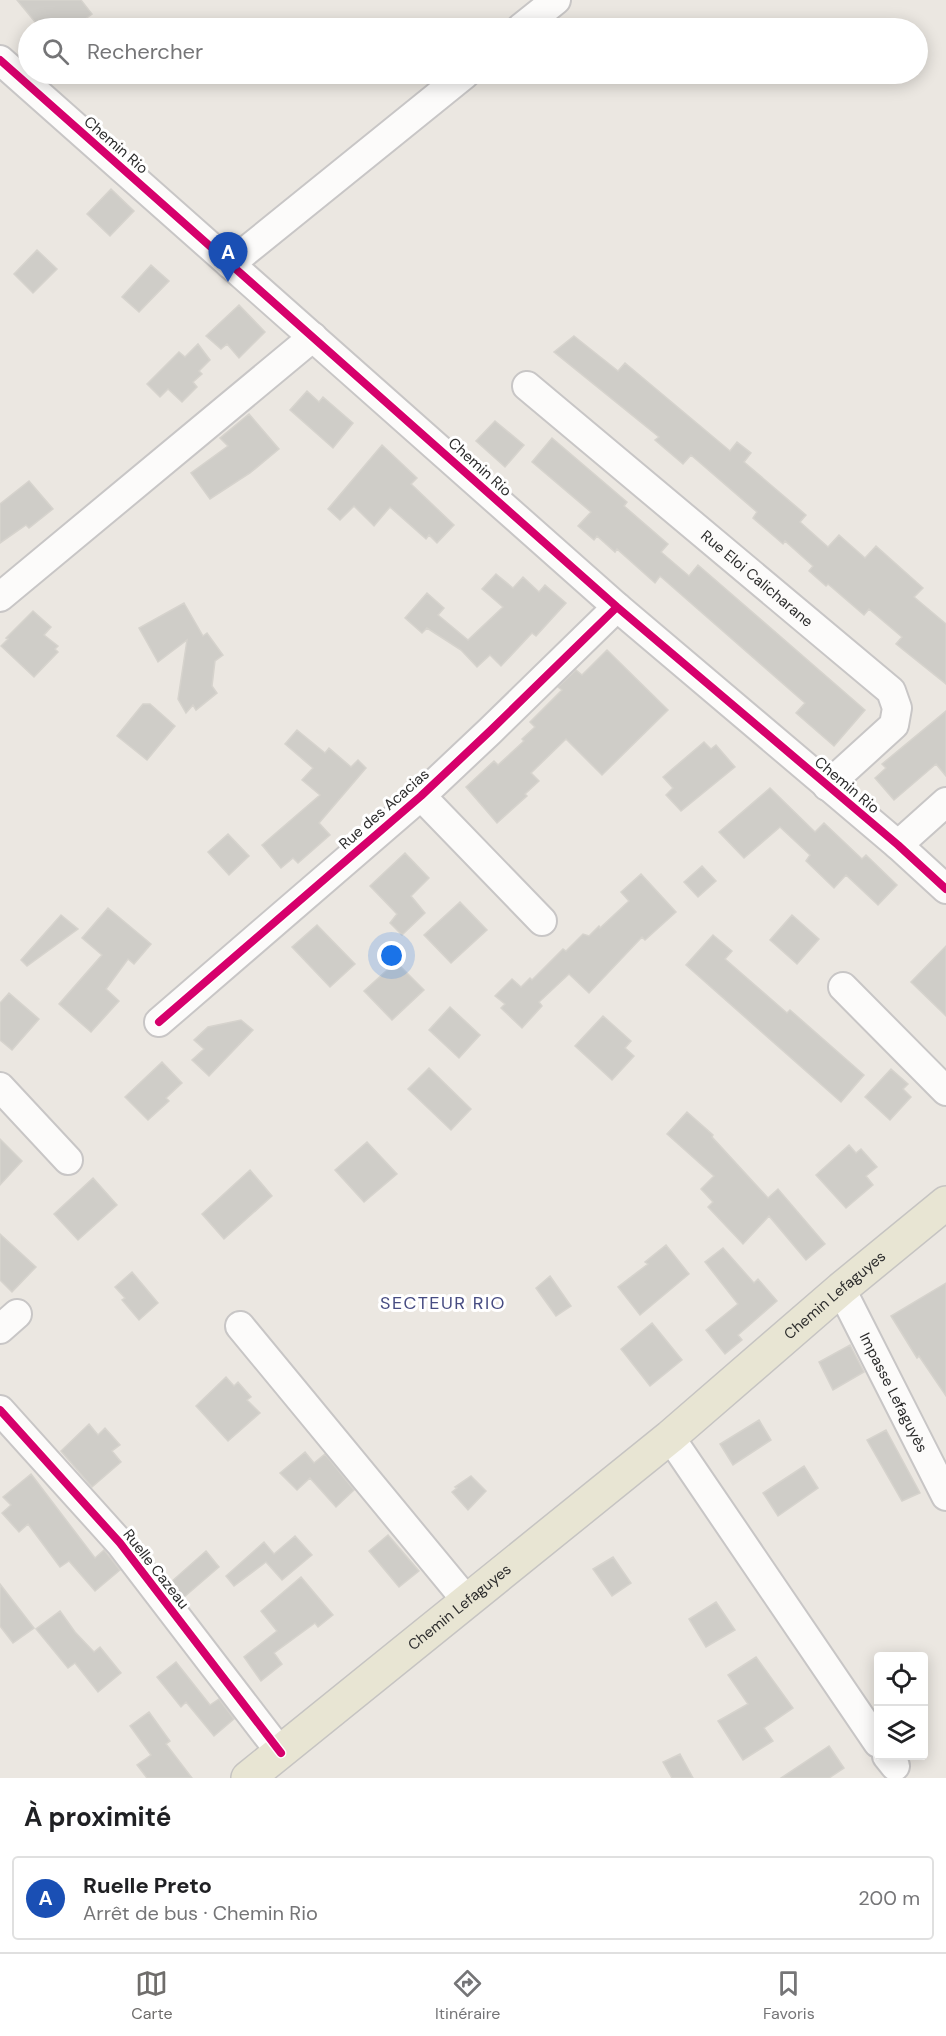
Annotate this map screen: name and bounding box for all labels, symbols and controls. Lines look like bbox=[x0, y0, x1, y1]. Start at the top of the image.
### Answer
search box bbox=[18, 18, 928, 84]
icon: search bbox=[39, 35, 72, 68]
text: Rechercher bbox=[87, 37, 203, 66]
street label: Chemin Rio bbox=[80, 112, 152, 178]
pin: A bbox=[208, 232, 248, 282]
street label: Chemin Rio bbox=[444, 433, 516, 501]
street label: Rue Eloi Calicharane bbox=[697, 526, 817, 631]
street label: Chemin Rio bbox=[810, 752, 884, 818]
street label: Rue des Acacias bbox=[335, 764, 433, 854]
your location bbox=[377, 941, 406, 970]
street label: Chemin Lefaguyes bbox=[780, 1246, 890, 1344]
district label: SECTEUR RIO bbox=[380, 1291, 506, 1315]
street label: Impasse Lefaguyès bbox=[855, 1329, 932, 1456]
street label: Ruelle Cazeau bbox=[118, 1525, 194, 1613]
street label: Chemin Lefaguyes bbox=[404, 1559, 515, 1655]
map controls bbox=[874, 1652, 928, 1760]
button: locate bbox=[874, 1652, 928, 1706]
button: layers bbox=[874, 1706, 928, 1760]
text: À proximité bbox=[24, 1800, 171, 1834]
text: Ruelle Preto bbox=[83, 1871, 212, 1900]
text: A bbox=[38, 1885, 53, 1911]
text: 200 m bbox=[858, 1885, 920, 1911]
text: Arrêt de bus · Chemin Rio bbox=[83, 1900, 318, 1926]
tab: Carte bbox=[131, 1967, 173, 2024]
tab: Itinéraire bbox=[435, 1967, 500, 2024]
tab: Favoris bbox=[763, 1967, 815, 2024]

